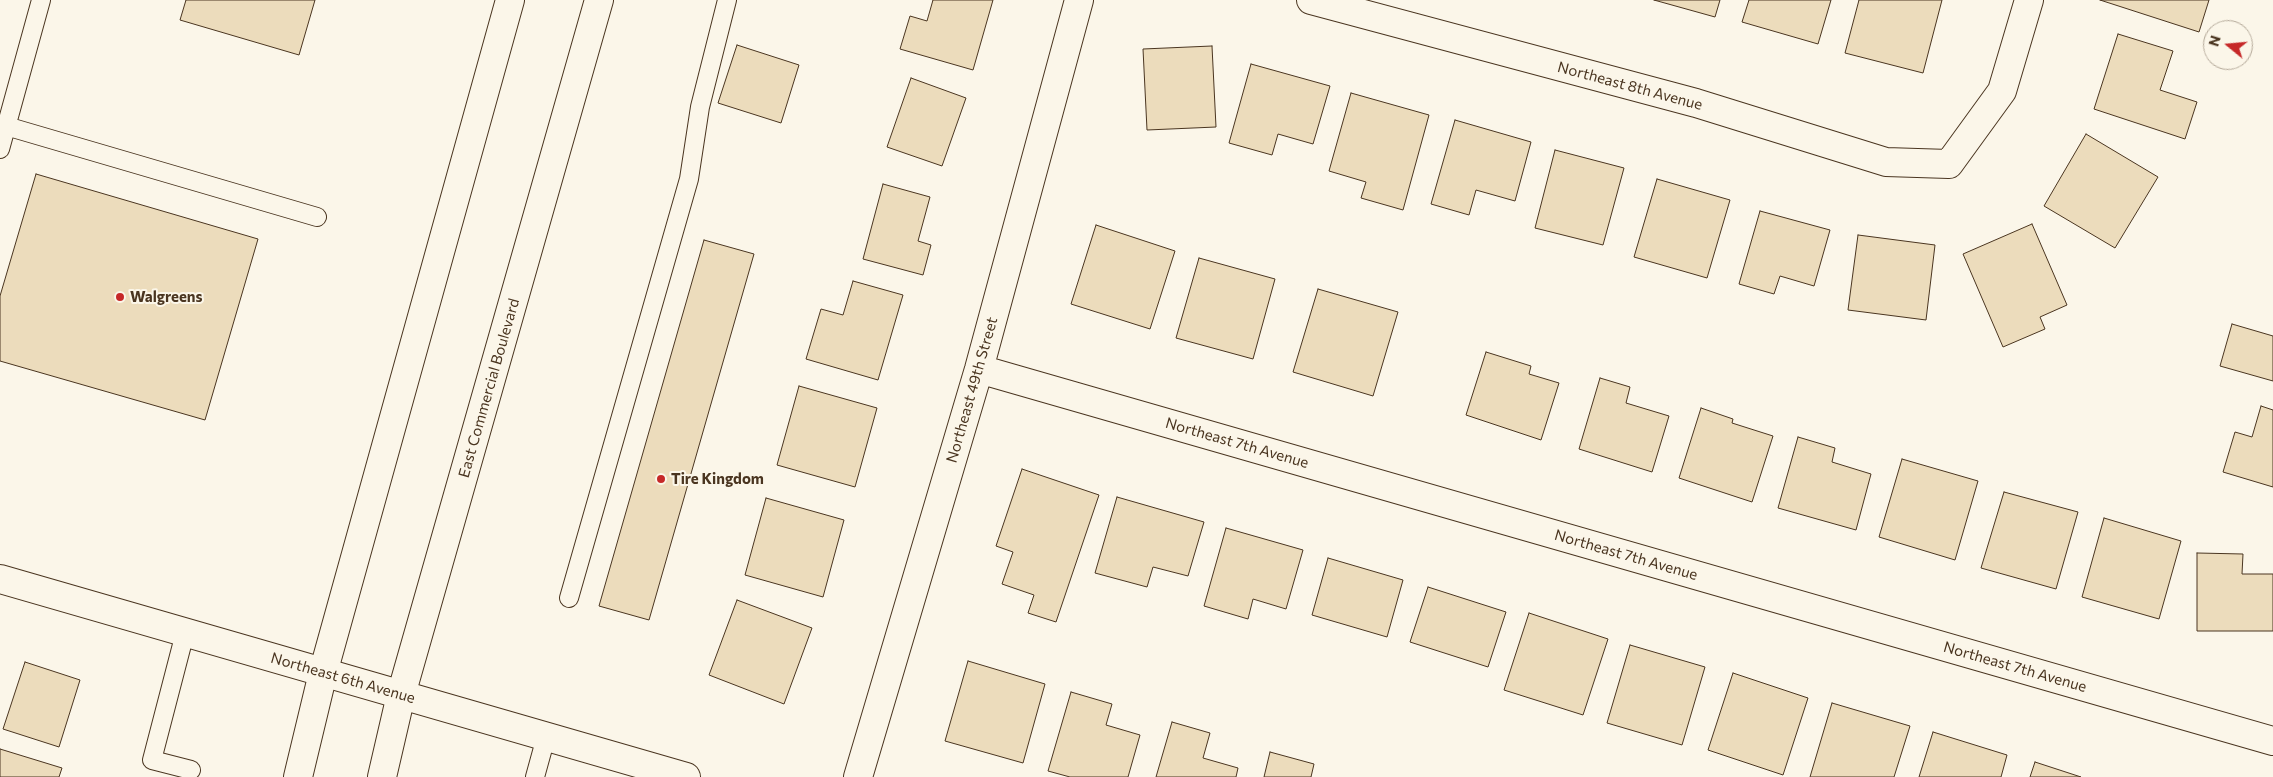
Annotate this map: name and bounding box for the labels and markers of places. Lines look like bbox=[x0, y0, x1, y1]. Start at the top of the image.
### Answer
place label: Walgreens bbox=[130, 288, 203, 306]
marker: Walgreens bbox=[114, 291, 126, 303]
place label: Tire Kingdom bbox=[671, 470, 764, 488]
marker: Tire Kingdom bbox=[655, 473, 667, 485]

